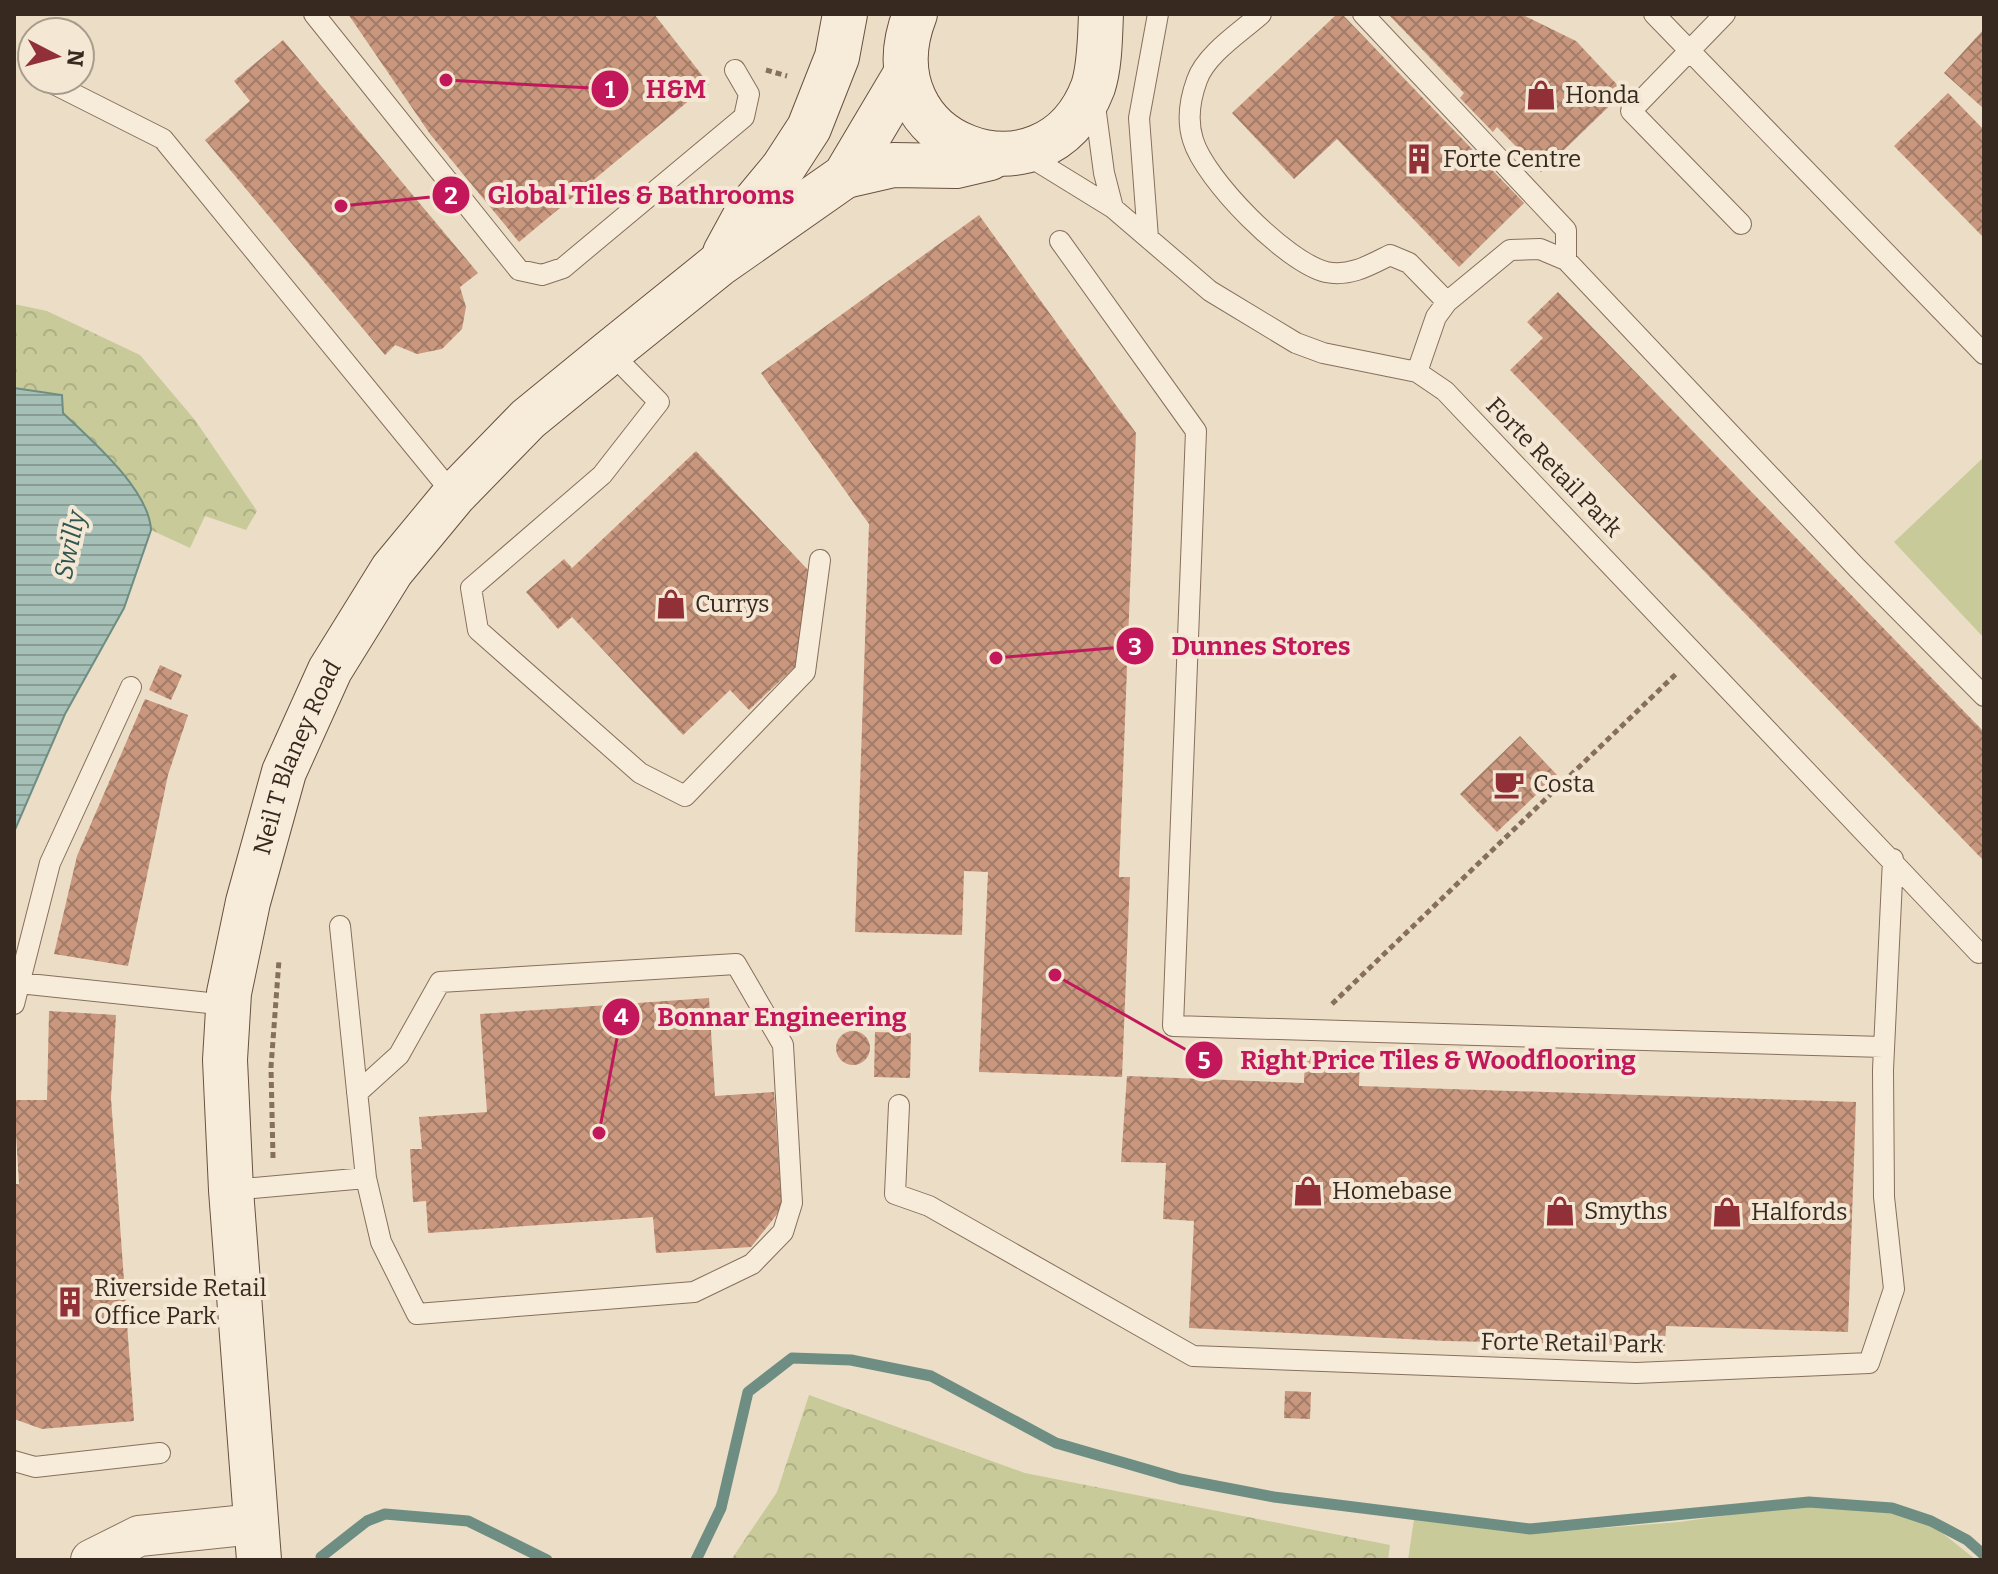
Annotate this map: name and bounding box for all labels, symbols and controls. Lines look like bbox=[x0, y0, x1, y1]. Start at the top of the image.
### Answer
north arrow bbox=[16, 16, 96, 96]
text: N bbox=[61, 48, 90, 68]
callout: H&M bbox=[590, 64, 722, 114]
text: H&M bbox=[646, 74, 706, 105]
text: 1 bbox=[605, 76, 616, 104]
shop icon: Honda bbox=[1524, 78, 1558, 112]
place label: Honda bbox=[1565, 81, 1640, 109]
building icon: Forte Centre bbox=[1402, 142, 1436, 176]
place label: Forte Centre bbox=[1443, 145, 1581, 173]
callout: Global Tiles & Bathrooms bbox=[431, 170, 810, 220]
text: Global Tiles & Bathrooms bbox=[487, 180, 795, 211]
text: 2 bbox=[444, 182, 458, 210]
street label: Forte Retail Park bbox=[1481, 392, 1628, 543]
water label: Swilly bbox=[48, 506, 93, 582]
shop icon: Currys bbox=[654, 587, 688, 621]
place label: Currys bbox=[695, 590, 770, 618]
callout: Dunnes Stores bbox=[1115, 621, 1366, 671]
text: Dunnes Stores bbox=[1171, 631, 1351, 662]
text: 3 bbox=[1128, 633, 1142, 661]
street label: Neil T Blaney Road bbox=[248, 655, 347, 858]
cafe icon: Costa bbox=[1492, 767, 1526, 801]
place label: Costa bbox=[1533, 770, 1595, 798]
callout: Bonnar Engineering bbox=[601, 992, 922, 1042]
text: Bonnar Engineering bbox=[657, 1002, 907, 1033]
text: 4 bbox=[614, 1003, 629, 1031]
callout: Right Price Tiles & Woodflooring bbox=[1184, 1035, 1652, 1085]
text: Right Price Tiles & Woodflooring bbox=[1240, 1045, 1636, 1076]
text: 5 bbox=[1197, 1047, 1211, 1075]
shop icon: Homebase bbox=[1291, 1174, 1325, 1208]
place label: Homebase bbox=[1332, 1177, 1452, 1205]
shop icon: Smyths bbox=[1543, 1194, 1577, 1228]
shop icon: Halfords bbox=[1710, 1195, 1744, 1229]
place label: Smyths bbox=[1584, 1197, 1668, 1225]
place label: Halfords bbox=[1751, 1198, 1847, 1226]
place label: Riverside Retail Office Park bbox=[94, 1274, 267, 1330]
building icon: Riverside Retail Office Park bbox=[53, 1285, 87, 1319]
street label: Forte Retail Park bbox=[1481, 1327, 1664, 1359]

